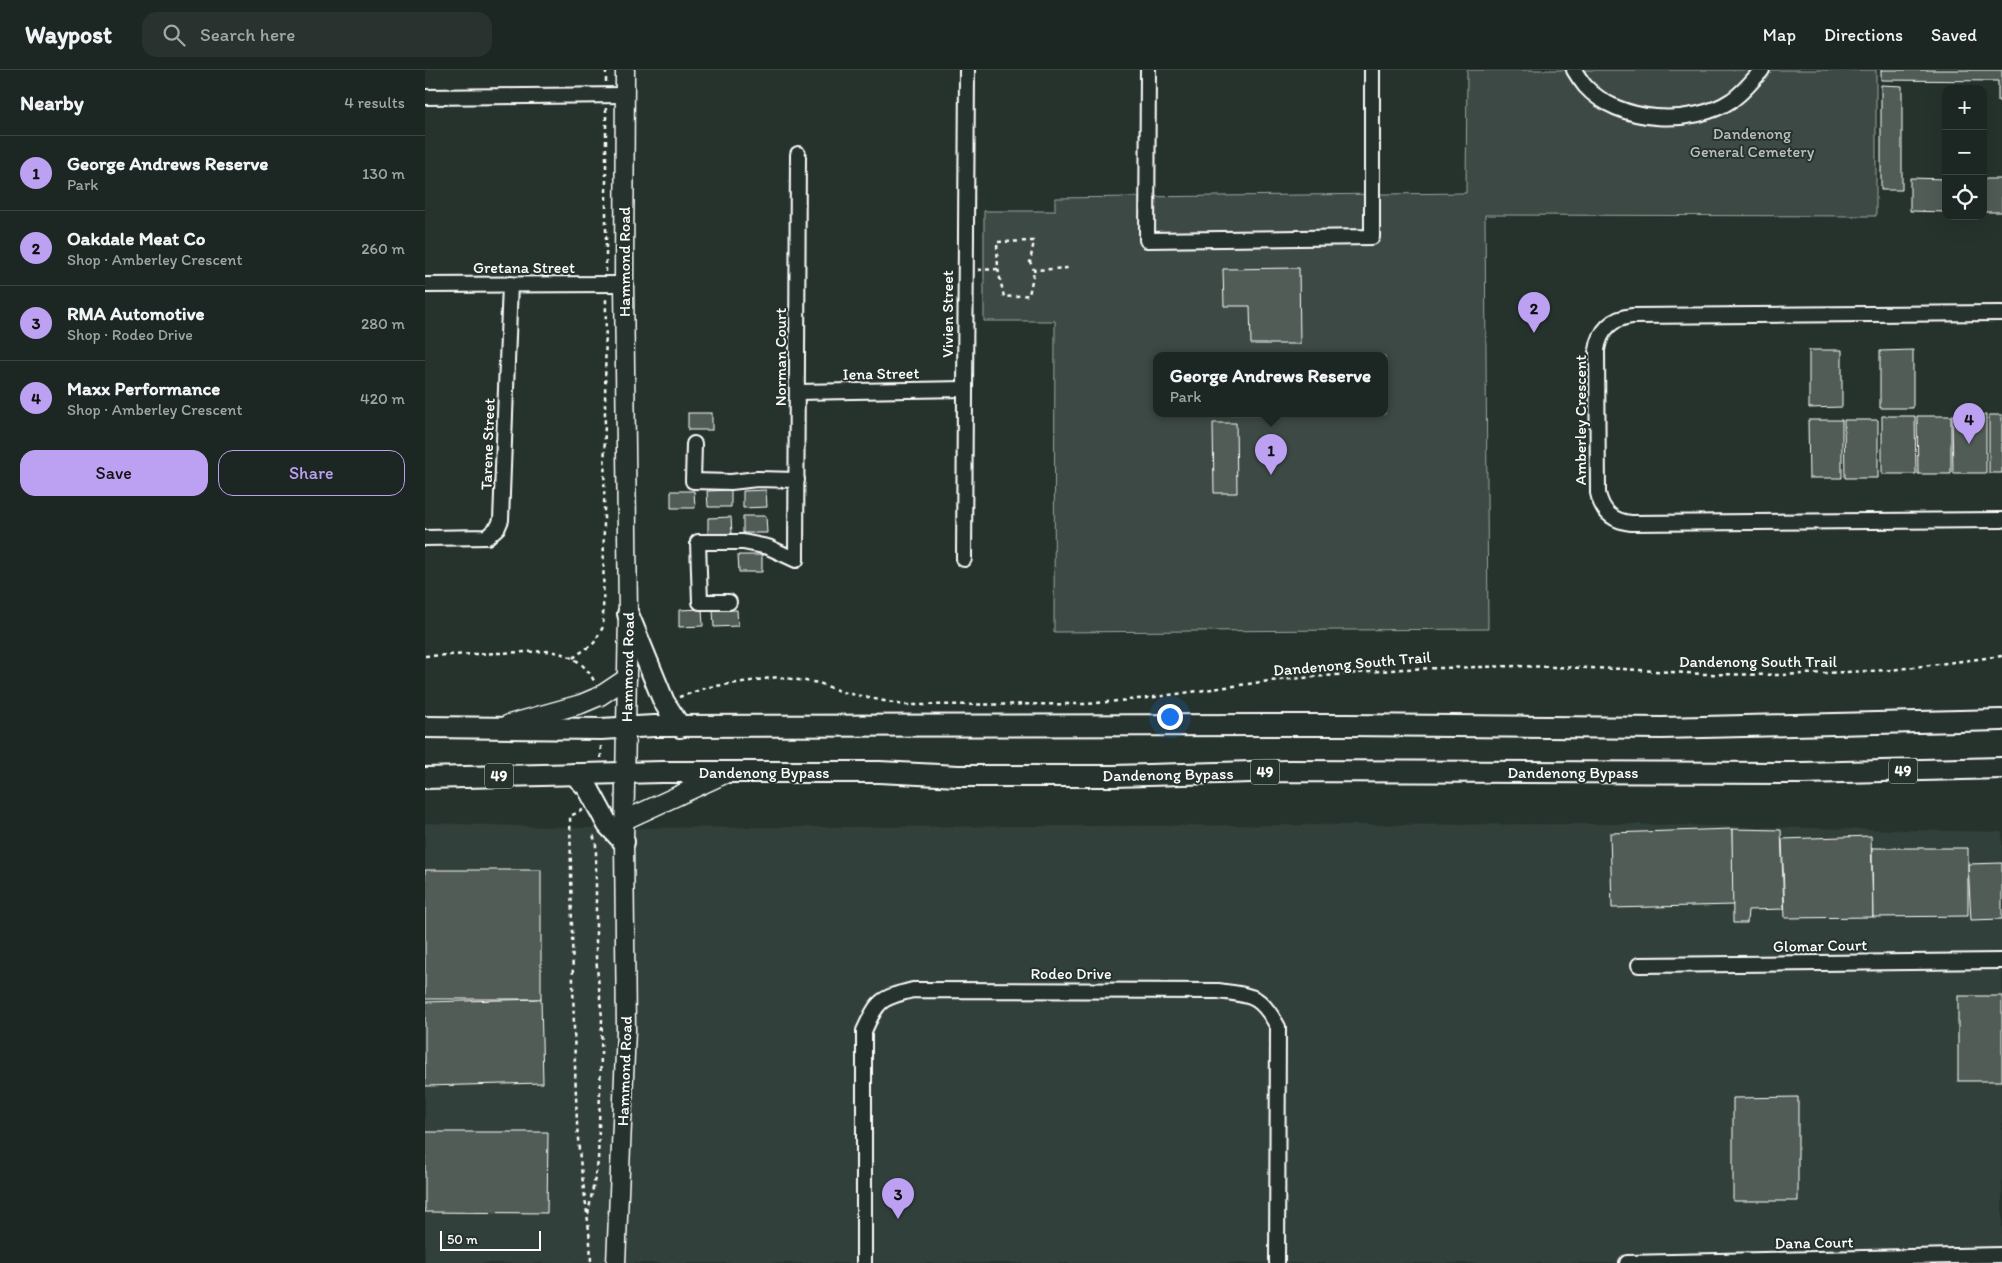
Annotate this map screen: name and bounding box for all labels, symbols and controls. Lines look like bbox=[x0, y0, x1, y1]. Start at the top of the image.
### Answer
search box bbox=[142, 12, 492, 57]
text: Waypost bbox=[25, 20, 112, 49]
icon: search bbox=[160, 21, 188, 49]
text: Search here bbox=[200, 23, 295, 46]
text: Map bbox=[1763, 24, 1796, 46]
text: Directions bbox=[1824, 24, 1903, 46]
text: Saved bbox=[1931, 24, 1977, 46]
map controls bbox=[1942, 85, 1987, 220]
button: + bbox=[1942, 85, 1987, 130]
text: Nearby bbox=[20, 90, 84, 115]
text: 4 results bbox=[344, 93, 405, 112]
park label: Dandenong General Cemetery bbox=[1690, 124, 1815, 161]
button: − bbox=[1942, 130, 1987, 175]
text: George Andrews Reserve bbox=[67, 152, 268, 175]
text: 1 bbox=[32, 164, 40, 183]
text: 130 m bbox=[362, 164, 405, 183]
text: Park bbox=[67, 175, 98, 194]
button: locate bbox=[1942, 175, 1987, 220]
street label: Hammond Road bbox=[615, 207, 634, 317]
text: Oakdale Meat Co bbox=[67, 227, 205, 250]
text: 2 bbox=[32, 239, 40, 258]
text: 260 m bbox=[361, 239, 405, 258]
text: Shop · Amberley Crescent bbox=[67, 250, 242, 269]
street label: Gretana Street bbox=[473, 258, 575, 277]
street label: Vivien Street bbox=[938, 270, 957, 358]
pin: 2 bbox=[1518, 292, 1550, 333]
text: RMA Automotive bbox=[67, 302, 205, 325]
street label: Norman Court bbox=[771, 308, 790, 406]
text: 3 bbox=[32, 314, 40, 333]
text: 280 m bbox=[361, 314, 405, 333]
text: Shop · Rodeo Drive bbox=[67, 325, 193, 344]
popup bbox=[1153, 352, 1388, 417]
street label: Amberley Crescent bbox=[1571, 355, 1590, 485]
street label: Iena Street bbox=[842, 363, 920, 384]
text: George Andrews Reserve bbox=[1170, 364, 1371, 387]
text: Maxx Performance bbox=[67, 377, 220, 400]
text: Park bbox=[1170, 387, 1201, 406]
text: 4 bbox=[31, 389, 41, 408]
text: 420 m bbox=[360, 389, 405, 408]
street label: Tarene Street bbox=[476, 398, 499, 490]
text: Shop · Amberley Crescent bbox=[67, 400, 242, 419]
pin: 4 bbox=[1953, 403, 1985, 444]
pin: 1 bbox=[1255, 434, 1287, 475]
button: Save bbox=[20, 450, 208, 496]
button: Share bbox=[218, 450, 405, 496]
street label: Hammond Road bbox=[617, 611, 638, 722]
street label: Dandenong South Trail bbox=[1272, 647, 1432, 680]
street label: Dandenong South Trail bbox=[1679, 652, 1838, 671]
your location bbox=[1157, 704, 1183, 730]
road number: 49 bbox=[1889, 758, 1917, 784]
road number: 49 bbox=[1251, 760, 1279, 784]
street label: Dandenong Bypass bbox=[698, 763, 830, 782]
street label: Dandenong Bypass bbox=[1507, 763, 1639, 782]
road number: 49 bbox=[485, 764, 513, 788]
street label: Dandenong Bypass bbox=[1102, 764, 1234, 785]
street label: Glomar Court bbox=[1773, 935, 1867, 956]
street label: Rodeo Drive bbox=[1030, 964, 1112, 983]
street label: Hammond Road bbox=[613, 1015, 636, 1126]
pin: 3 bbox=[882, 1178, 914, 1219]
scale bar bbox=[440, 1228, 541, 1251]
text: 50 m bbox=[447, 1231, 478, 1248]
street label: Dana Court bbox=[1774, 1232, 1854, 1253]

